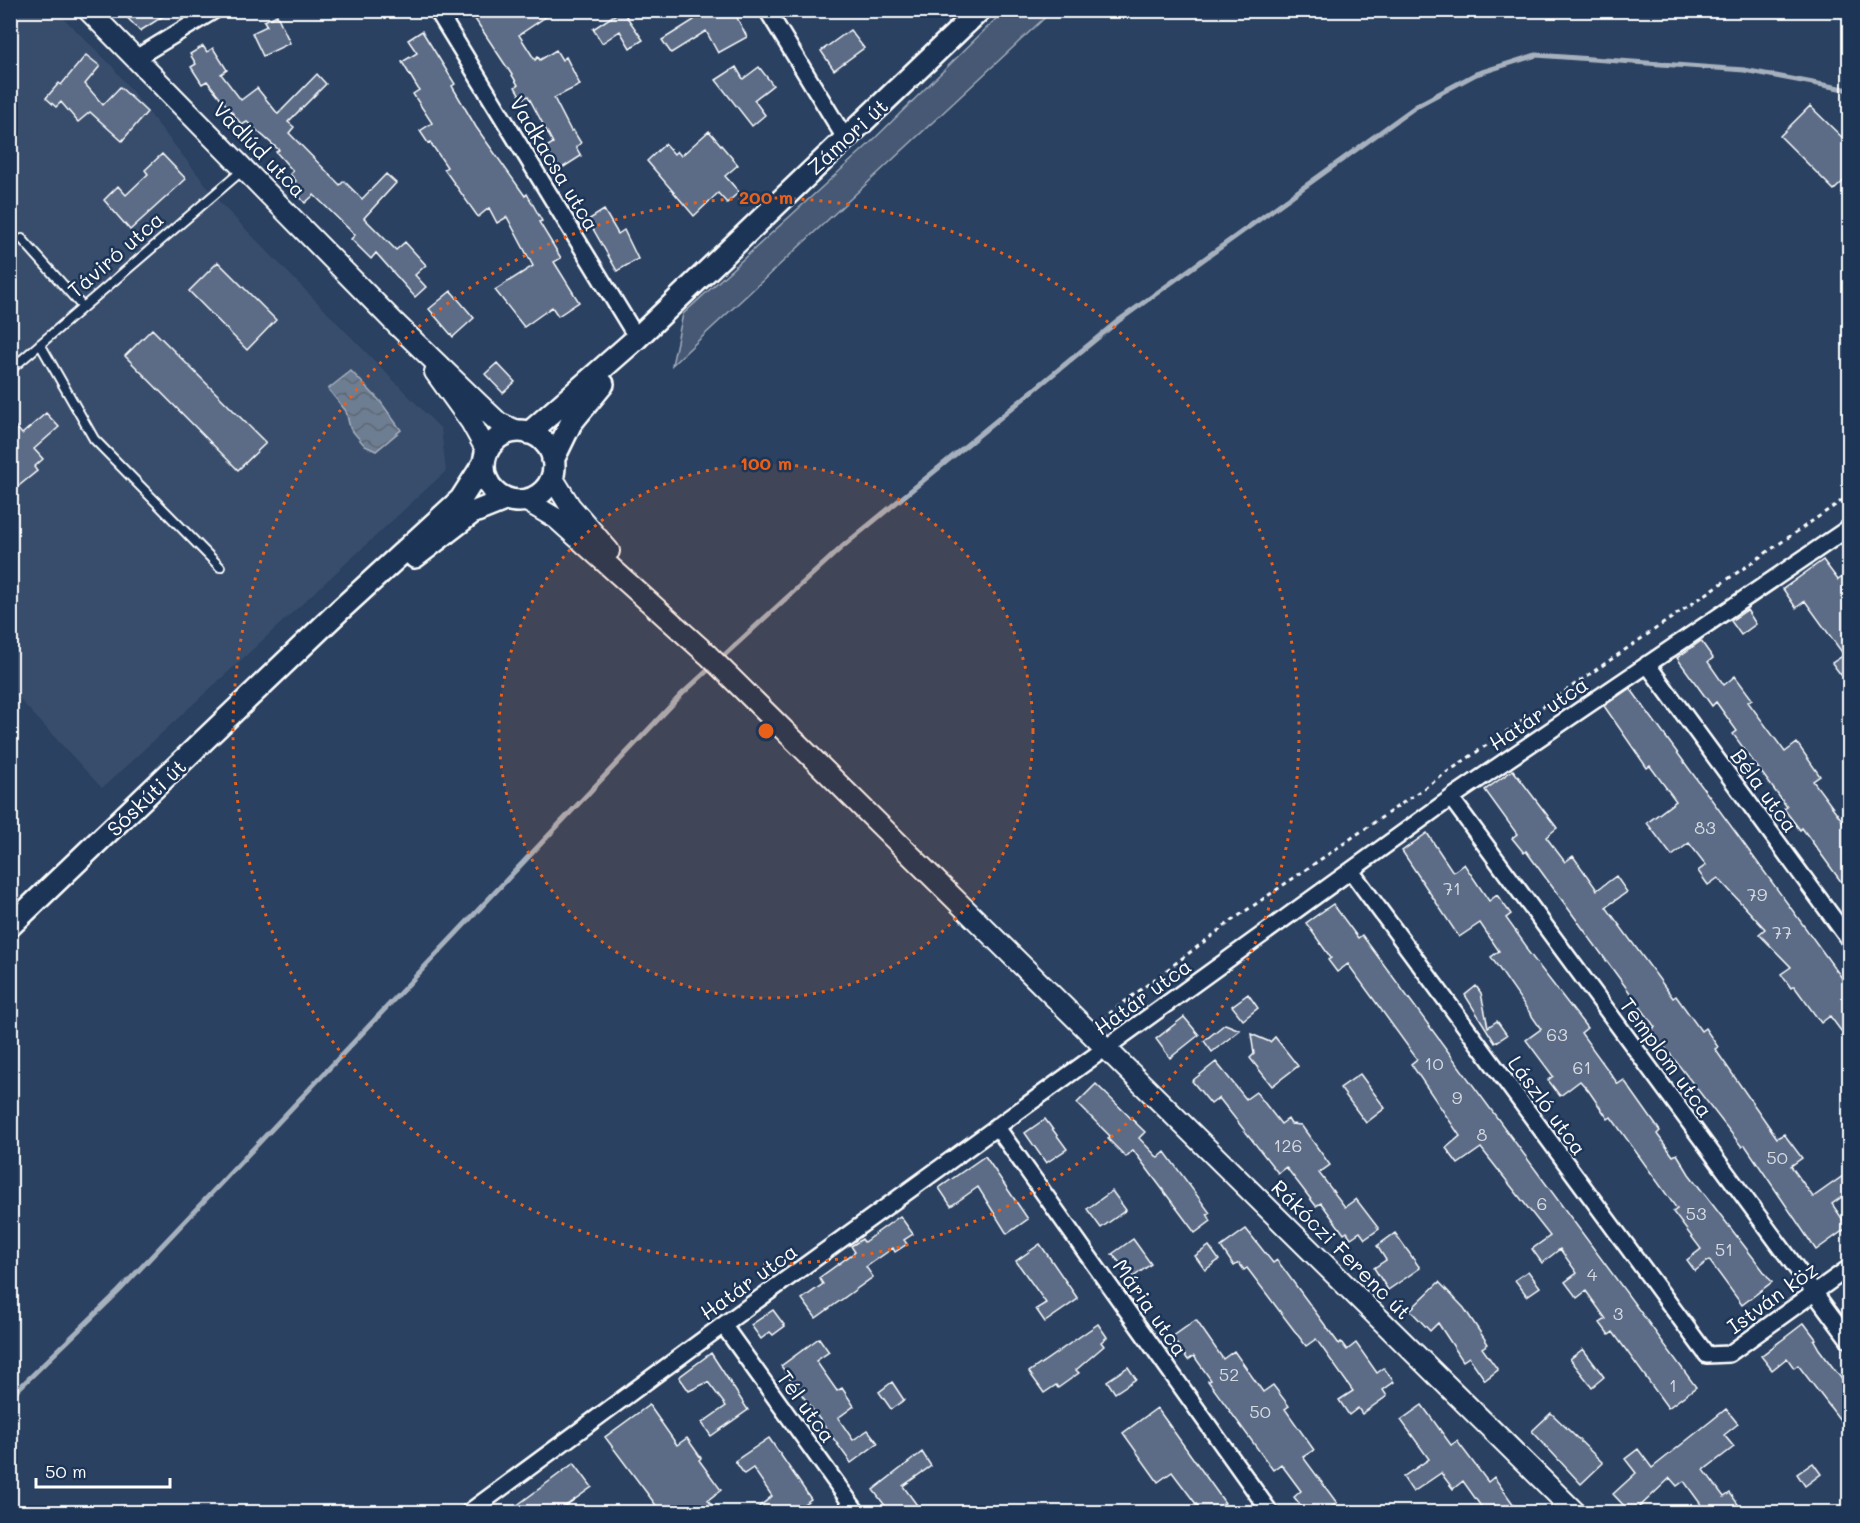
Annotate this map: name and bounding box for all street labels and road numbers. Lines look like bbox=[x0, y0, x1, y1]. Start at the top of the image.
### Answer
street label: Vadkacsa utca bbox=[504, 91, 606, 235]
street label: Zámori út bbox=[801, 92, 893, 180]
street label: Vadlúd utca bbox=[208, 95, 312, 203]
street label: Táviró utca bbox=[62, 205, 168, 303]
street label: Határ utca bbox=[1483, 670, 1593, 756]
street label: Béla utca bbox=[1725, 743, 1805, 837]
street label: Sóskúti út bbox=[101, 752, 191, 842]
street label: Határ utca bbox=[1088, 952, 1196, 1040]
street label: Templom utca bbox=[1614, 992, 1720, 1122]
street label: László utca bbox=[1503, 1050, 1593, 1160]
street label: Rákóczi Ferenc út bbox=[1266, 1173, 1418, 1325]
street label: Határ utca bbox=[694, 1237, 802, 1325]
street label: Mária utca bbox=[1108, 1253, 1194, 1361]
street label: István köz bbox=[1721, 1255, 1823, 1339]
street label: Tél utca bbox=[772, 1365, 842, 1447]

